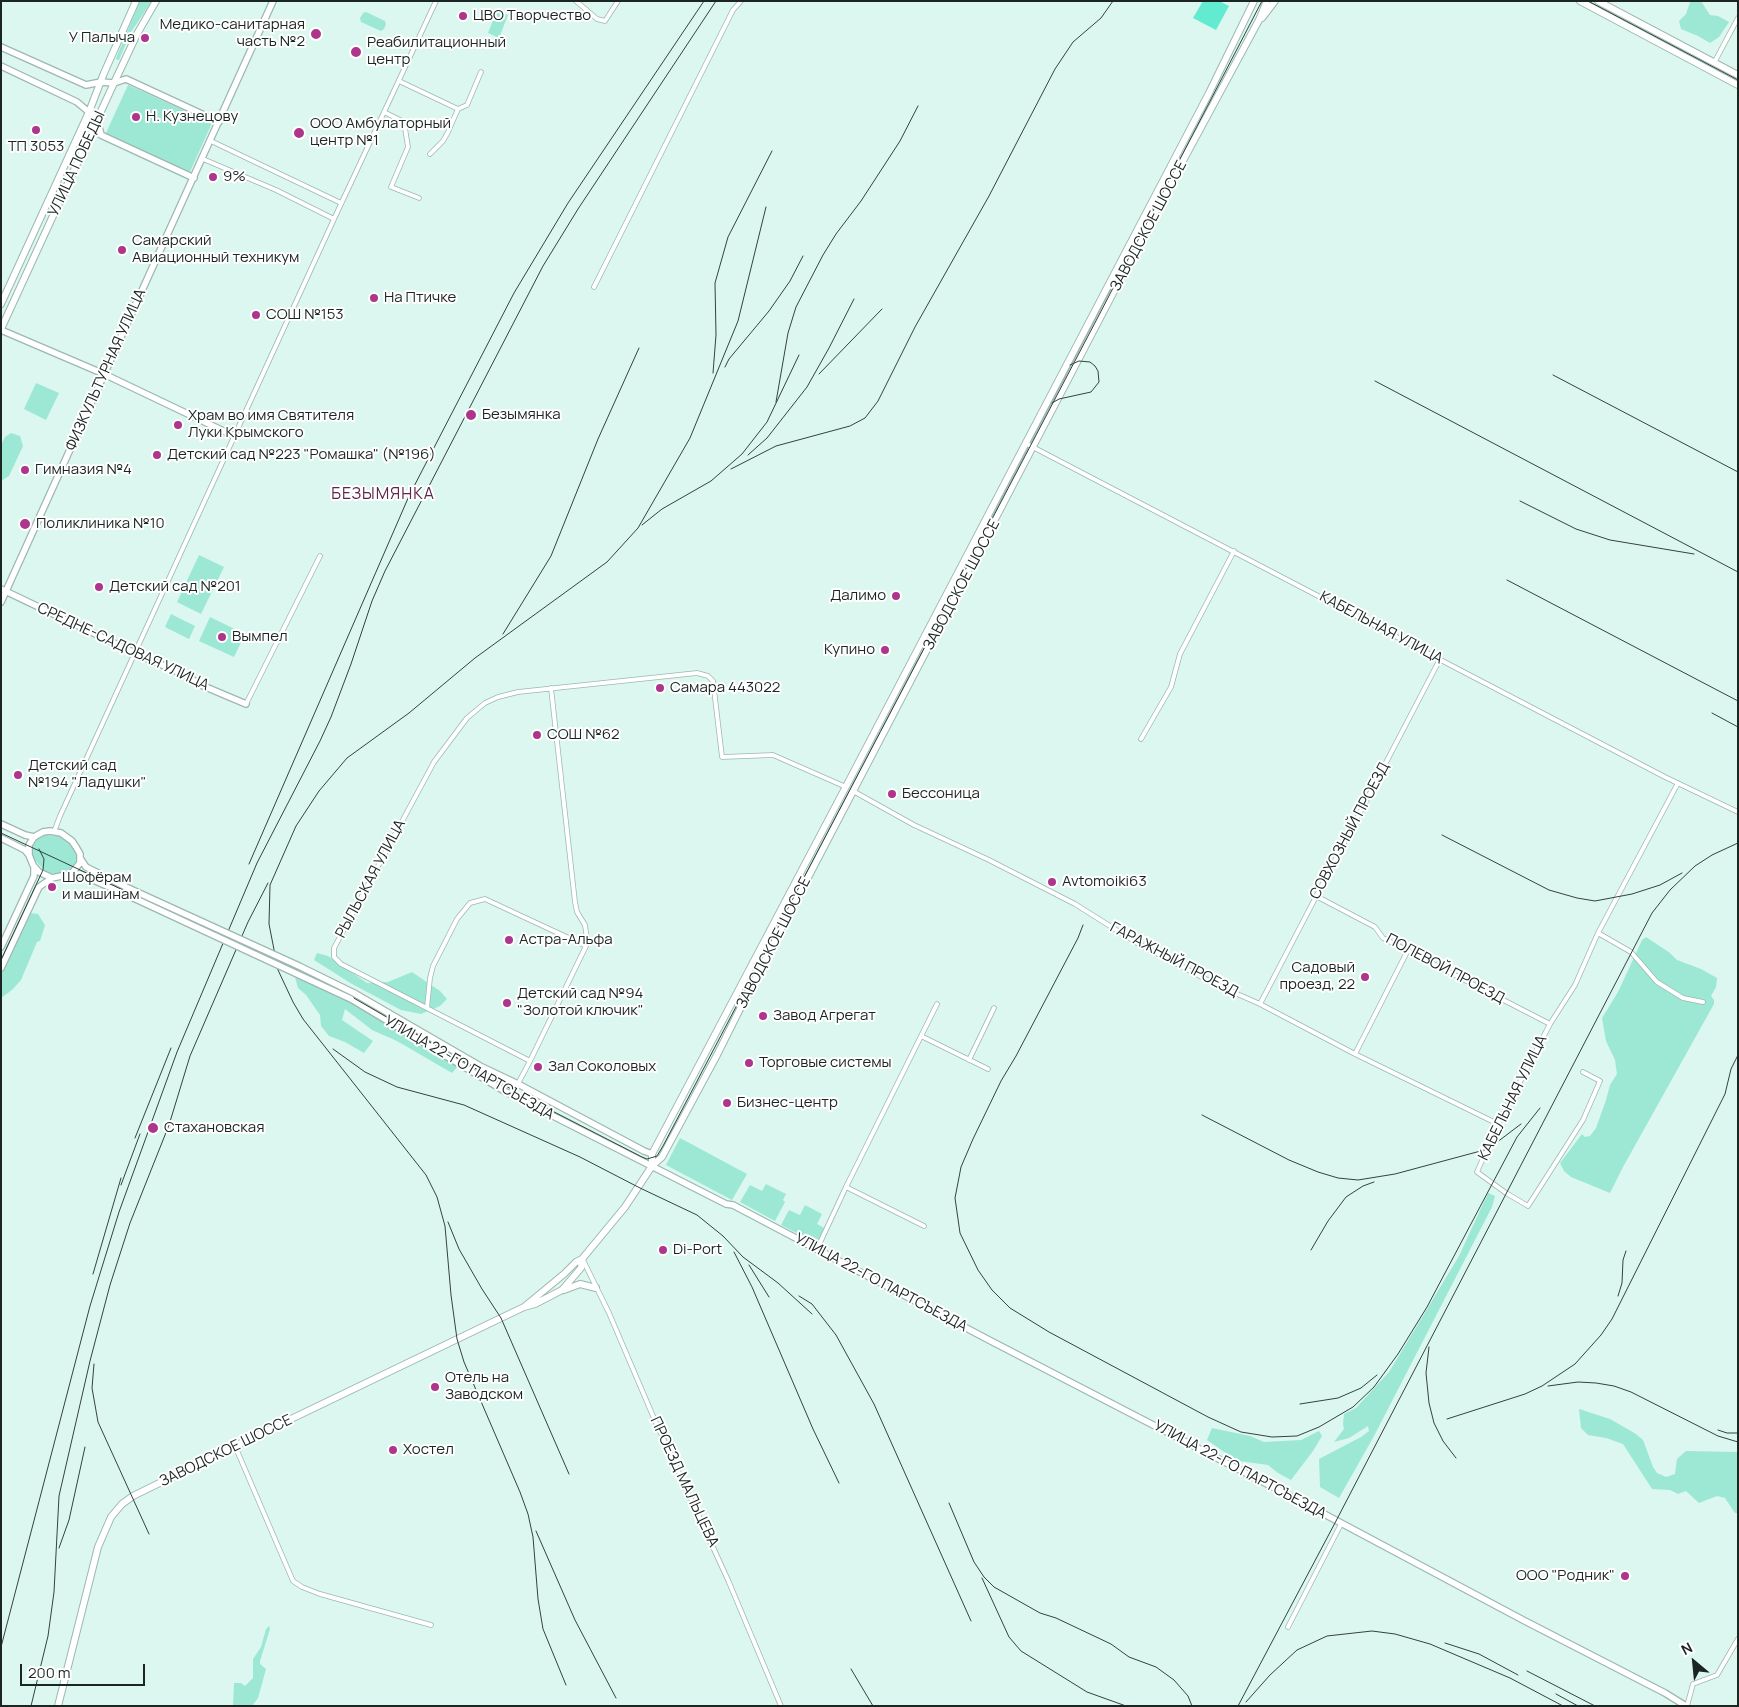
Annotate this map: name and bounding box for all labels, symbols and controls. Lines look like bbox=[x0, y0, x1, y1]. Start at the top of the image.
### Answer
place label: ЦВО Творчество bbox=[473, 7, 591, 25]
marker: ЦВО Творчество bbox=[457, 10, 469, 22]
place label: Медико-санитарная часть №2 bbox=[160, 16, 305, 51]
marker: Медико-санитарная часть №2 bbox=[309, 27, 323, 41]
place label: У Палыча bbox=[69, 29, 135, 47]
marker: У Палыча bbox=[139, 32, 151, 44]
place label: Реабилитационный центр bbox=[367, 34, 506, 69]
marker: Реабилитационный центр bbox=[349, 45, 363, 59]
place label: Н. Кузнецову bbox=[146, 108, 239, 126]
street label: УЛИЦА ПОБЕДЫ bbox=[45, 109, 109, 219]
marker: Н. Кузнецову bbox=[130, 111, 142, 123]
place label: ООО Амбулаторный центр №1 bbox=[310, 115, 451, 150]
marker: ТП 3053 bbox=[30, 124, 42, 136]
marker: ООО Амбулаторный центр №1 bbox=[292, 126, 306, 140]
place label: ТП 3053 bbox=[8, 138, 64, 156]
street label: ЗАВОДСКОЕ ШОССЕ bbox=[1107, 158, 1191, 294]
place label: 9% bbox=[223, 168, 246, 186]
marker: 9% bbox=[207, 171, 219, 183]
place label: Самарский Авиационный техникум bbox=[132, 232, 299, 267]
marker: Самарский Авиационный техникум bbox=[116, 244, 128, 256]
street label: ФИЗКУЛЬТУРНАЯ УЛИЦА bbox=[62, 286, 150, 454]
place label: На Птичке bbox=[384, 289, 456, 307]
marker: На Птичке bbox=[368, 292, 380, 304]
place label: СОШ №153 bbox=[266, 306, 344, 324]
marker: СОШ №153 bbox=[250, 309, 262, 321]
place label: Безымянка bbox=[482, 406, 560, 424]
place label: Храм во имя Святителя Луки Крымского bbox=[188, 407, 354, 442]
marker: Безымянка bbox=[464, 408, 478, 422]
marker: Храм во имя Святителя Луки Крымского bbox=[172, 419, 184, 431]
place label: Детский сад №223 "Ромашка" (№196) bbox=[167, 446, 436, 464]
marker: Детский сад №223 "Ромашка" (№196) bbox=[151, 449, 163, 461]
place label: Гимназия №4 bbox=[35, 461, 132, 479]
marker: Гимназия №4 bbox=[19, 464, 31, 476]
district label: БЕЗЫМЯНКА bbox=[330, 485, 436, 505]
place label: Поликлиника №10 bbox=[36, 515, 165, 533]
marker: Поликлиника №10 bbox=[18, 517, 32, 531]
street label: ЗАВОДСКОЕ ШОССЕ bbox=[920, 517, 1004, 653]
place label: Детский сад №201 bbox=[109, 578, 241, 596]
marker: Детский сад №201 bbox=[93, 581, 105, 593]
place label: Далимо bbox=[830, 587, 886, 605]
street label: КАБЕЛЬНАЯ УЛИЦА bbox=[1316, 588, 1446, 668]
marker: Далимо bbox=[890, 590, 902, 602]
street label: СРЕДНЕ-САДОВАЯ УЛИЦА bbox=[34, 599, 212, 695]
place label: Вымпел bbox=[232, 628, 288, 646]
marker: Вымпел bbox=[216, 631, 228, 643]
place label: Купино bbox=[824, 641, 875, 659]
marker: Купино bbox=[879, 644, 891, 656]
place label: Самара 443022 bbox=[670, 679, 780, 697]
marker: Самара 443022 bbox=[654, 682, 666, 694]
place label: СОШ №62 bbox=[547, 726, 620, 744]
marker: СОШ №62 bbox=[531, 729, 543, 741]
place label: Детский сад №194 "Ладушки" bbox=[28, 757, 146, 792]
street label: СОВХОЗНЫЙ ПРОЕЗД bbox=[1306, 759, 1394, 903]
marker: Детский сад №194 "Ладушки" bbox=[12, 769, 24, 781]
place label: Бессоница bbox=[902, 785, 980, 803]
marker: Бессоница bbox=[886, 788, 898, 800]
street label: РЫЛЬСКАЯ УЛИЦА bbox=[332, 817, 410, 941]
place label: Шофёрам и машинам bbox=[62, 869, 140, 904]
place label: Avtomoiki63 bbox=[1062, 873, 1147, 891]
street label: ЗАВОДСКОЕ ШОССЕ bbox=[733, 874, 815, 1012]
marker: Avtomoiki63 bbox=[1046, 876, 1058, 888]
marker: Шофёрам и машинам bbox=[46, 881, 58, 893]
street label: ГАРАЖНЫЙ ПРОЕЗД bbox=[1107, 919, 1241, 1001]
street label: ПОЛЕВОЙ ПРОЕЗД bbox=[1383, 930, 1507, 1008]
place label: Астра-Альфа bbox=[519, 931, 613, 949]
marker: Астра-Альфа bbox=[503, 934, 515, 946]
place label: Садовый проезд, 22 bbox=[1280, 959, 1355, 994]
marker: Садовый проезд, 22 bbox=[1359, 971, 1371, 983]
place label: Детский сад №94 "Золотой ключик" bbox=[517, 985, 644, 1020]
marker: Детский сад №94 "Золотой ключик" bbox=[501, 997, 513, 1009]
place label: Завод Агрегат bbox=[773, 1007, 876, 1025]
marker: Завод Агрегат bbox=[757, 1010, 769, 1022]
street label: УЛИЦА 22-ГО ПАРТСЪЕЗДА bbox=[381, 1012, 557, 1124]
street label: КАБЕЛЬНАЯ УЛИЦА bbox=[1475, 1032, 1551, 1164]
place label: Торговые системы bbox=[759, 1054, 892, 1072]
marker: Торговые системы bbox=[743, 1057, 755, 1069]
place label: Зал Соколовых bbox=[548, 1058, 656, 1076]
marker: Зал Соколовых bbox=[532, 1061, 544, 1073]
place label: Бизнес-центр bbox=[737, 1094, 838, 1112]
marker: Бизнес-центр bbox=[721, 1097, 733, 1109]
place label: Стахановская bbox=[164, 1119, 264, 1137]
marker: Стахановская bbox=[146, 1121, 160, 1135]
street label: УЛИЦА 22-ГО ПАРТСЪЕЗДА bbox=[792, 1230, 970, 1336]
place label: Di-Port bbox=[673, 1241, 722, 1259]
marker: Di-Port bbox=[657, 1244, 669, 1256]
place label: Отель на Заводском bbox=[445, 1369, 523, 1404]
marker: Отель на Заводском bbox=[429, 1381, 441, 1393]
street label: ЗАВОДСКОЕ ШОССЕ bbox=[157, 1411, 295, 1491]
street label: ПРОЕЗД МАЛЬЦЕВА bbox=[646, 1414, 722, 1550]
street label: УЛИЦА 22-ГО ПАРТСЪЕЗДА bbox=[1151, 1417, 1329, 1523]
place label: Хостел bbox=[403, 1441, 454, 1459]
marker: Хостел bbox=[387, 1444, 399, 1456]
place label: ООО "Родник" bbox=[1516, 1567, 1615, 1585]
marker: ООО "Родник" bbox=[1619, 1570, 1631, 1582]
north arrow bbox=[1669, 1637, 1719, 1687]
text: N bbox=[1678, 1638, 1696, 1659]
scale bar bbox=[22, 1654, 148, 1686]
text: 200 m bbox=[28, 1662, 71, 1683]

